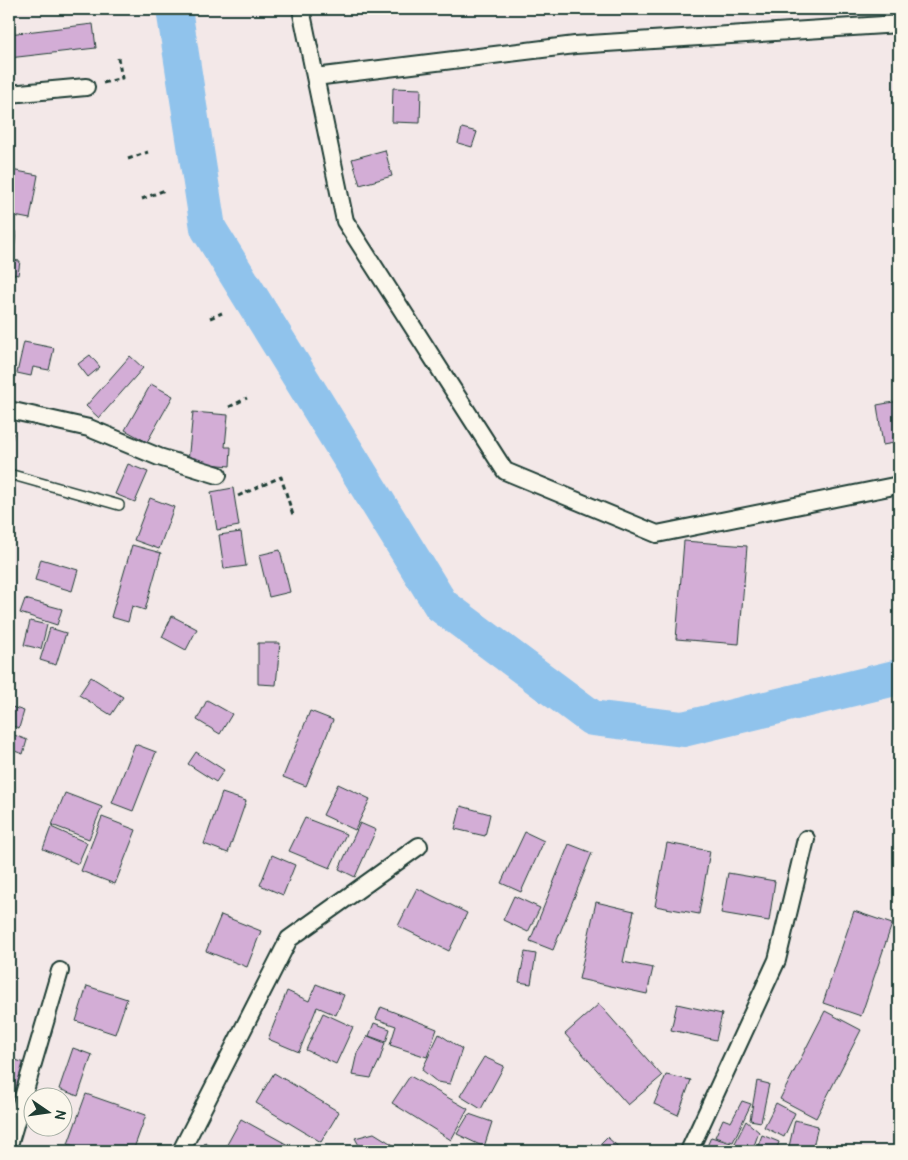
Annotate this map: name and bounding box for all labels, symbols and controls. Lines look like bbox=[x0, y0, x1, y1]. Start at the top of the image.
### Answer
north arrow bbox=[22, 1088, 72, 1138]
text: N bbox=[51, 1108, 70, 1121]

